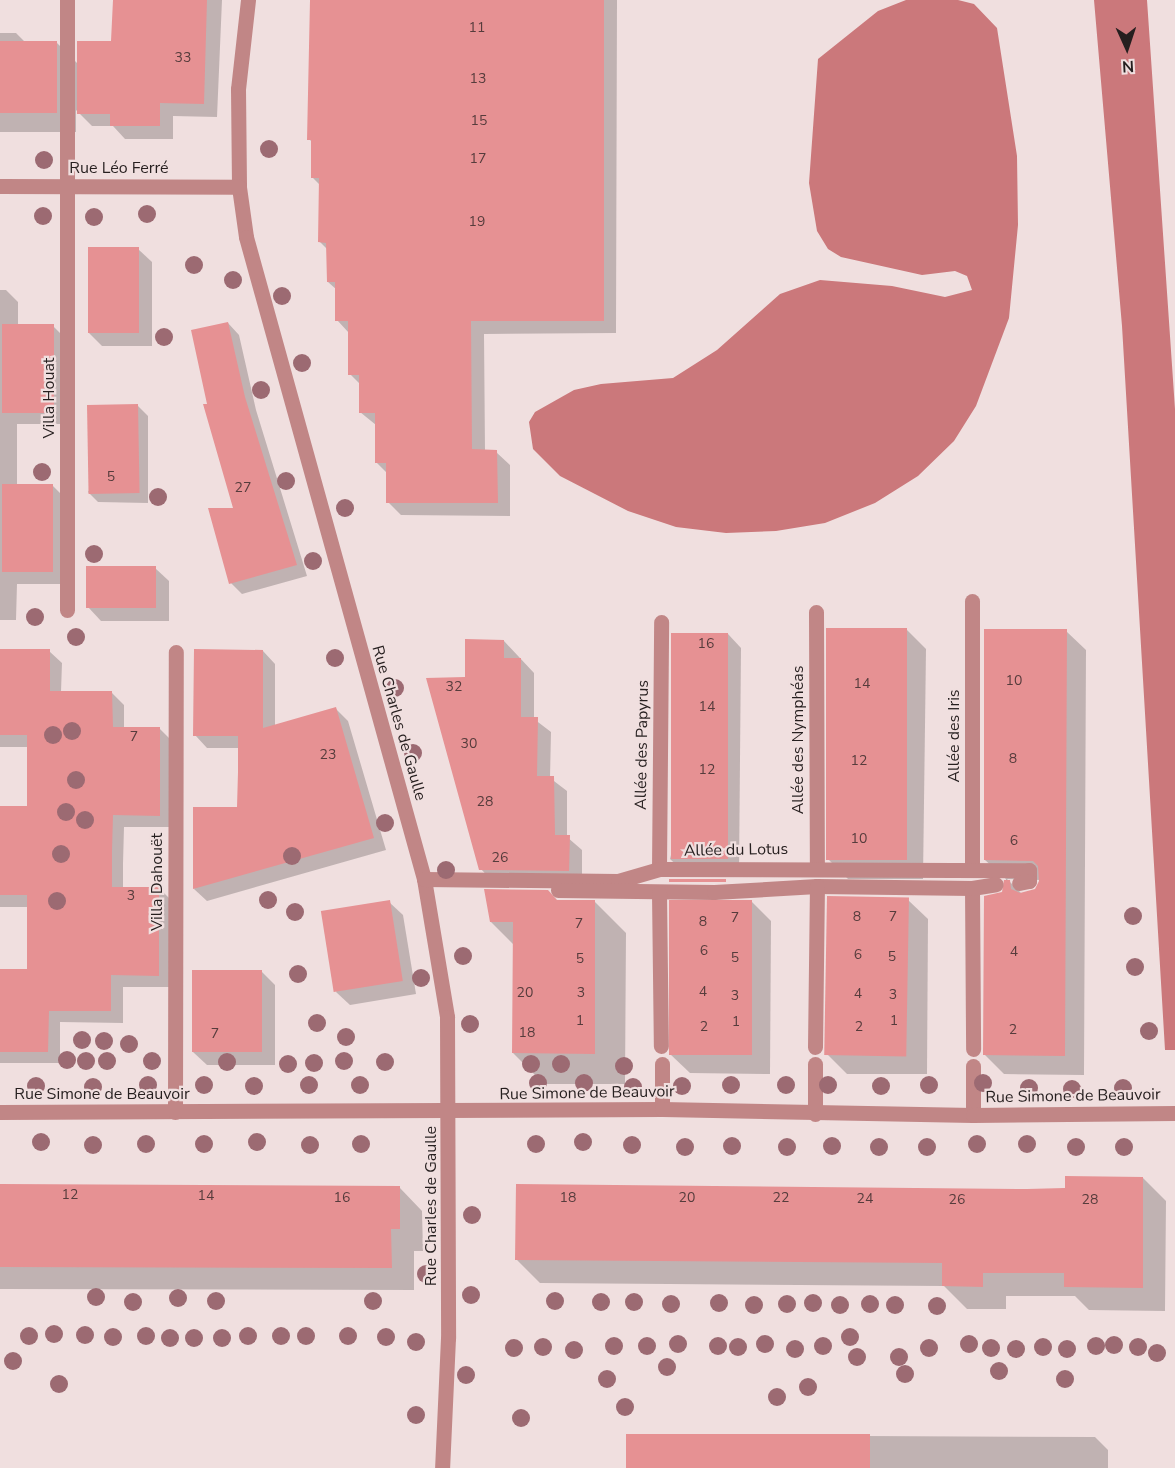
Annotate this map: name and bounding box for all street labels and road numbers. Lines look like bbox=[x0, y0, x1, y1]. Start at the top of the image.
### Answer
street label: Rue Léo Ferré bbox=[69, 158, 169, 178]
street label: Villa Houat bbox=[39, 358, 59, 438]
street label: Rue Charles de Gaulle bbox=[368, 643, 430, 803]
street label: Allée des Nymphéas bbox=[788, 666, 808, 814]
street label: Allée des Papyrus bbox=[631, 680, 653, 810]
street label: Allée des Iris bbox=[944, 689, 964, 783]
street label: Villa Dahouët bbox=[147, 833, 167, 931]
street label: Allée du Lotus bbox=[684, 839, 788, 861]
street label: Rue Simone de Beauvoir bbox=[499, 1082, 675, 1104]
street label: Rue Simone de Beauvoir bbox=[14, 1084, 190, 1104]
street label: Rue Simone de Beauvoir bbox=[985, 1085, 1161, 1107]
street label: Rue Charles de Gaulle bbox=[421, 1126, 441, 1286]

